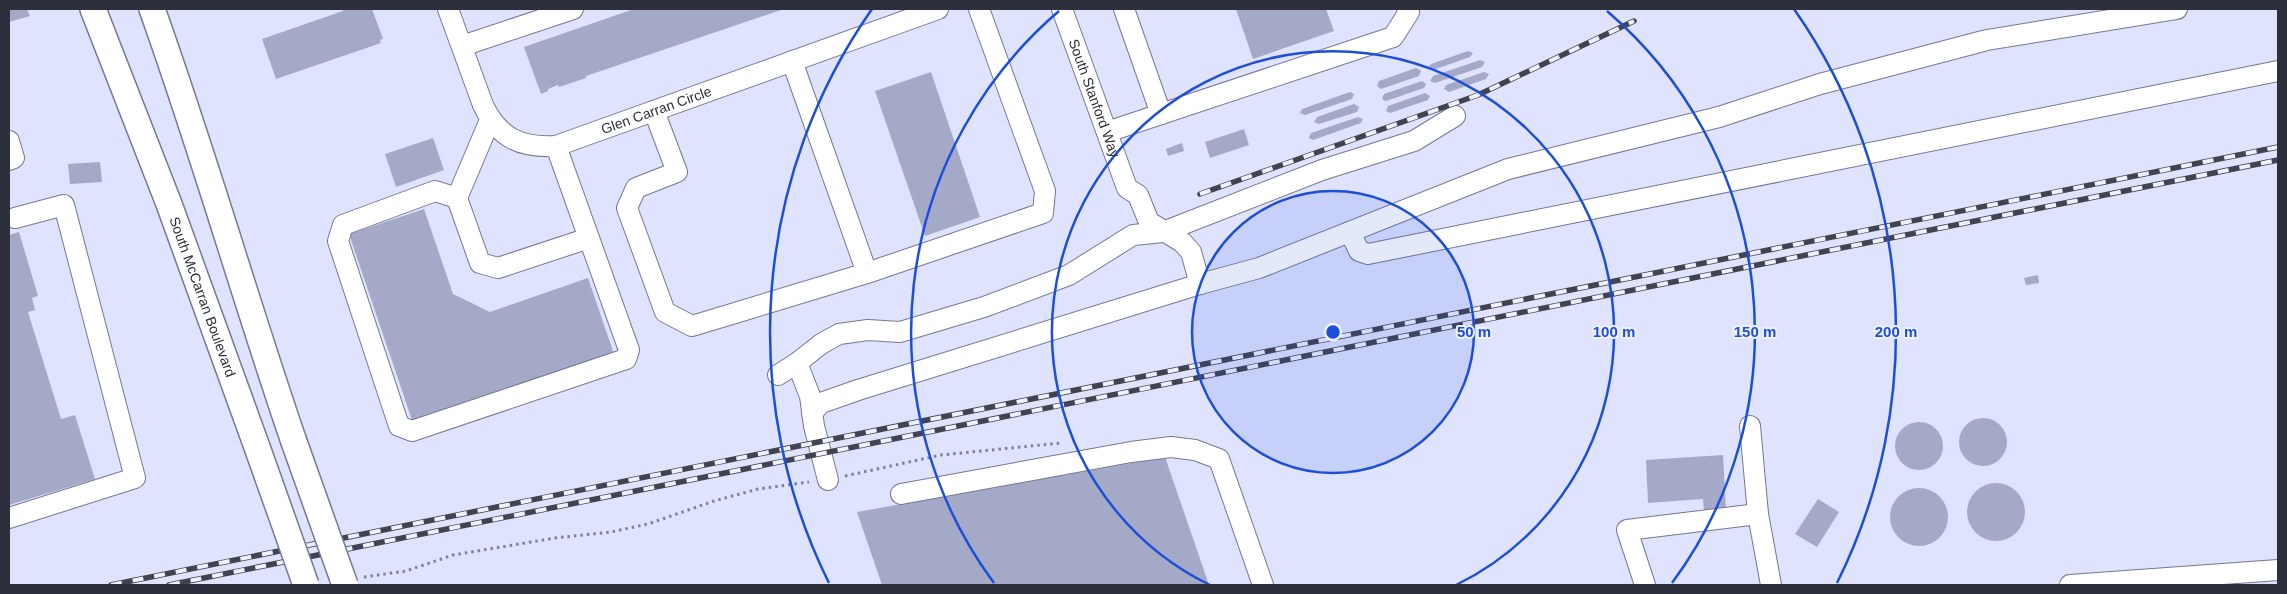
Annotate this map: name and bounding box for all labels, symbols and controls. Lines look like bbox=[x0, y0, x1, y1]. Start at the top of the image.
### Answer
street label: South Stanford Way bbox=[1066, 37, 1123, 160]
street label: Glen Carran Circle bbox=[599, 83, 714, 137]
street label: South McCarran Boulevard bbox=[166, 215, 239, 379]
centre of rings bbox=[1324, 323, 1342, 341]
text: 50 m bbox=[1457, 323, 1491, 340]
text: 100 m bbox=[1593, 323, 1635, 340]
text: 150 m bbox=[1734, 323, 1776, 340]
text: 200 m bbox=[1875, 323, 1917, 340]

